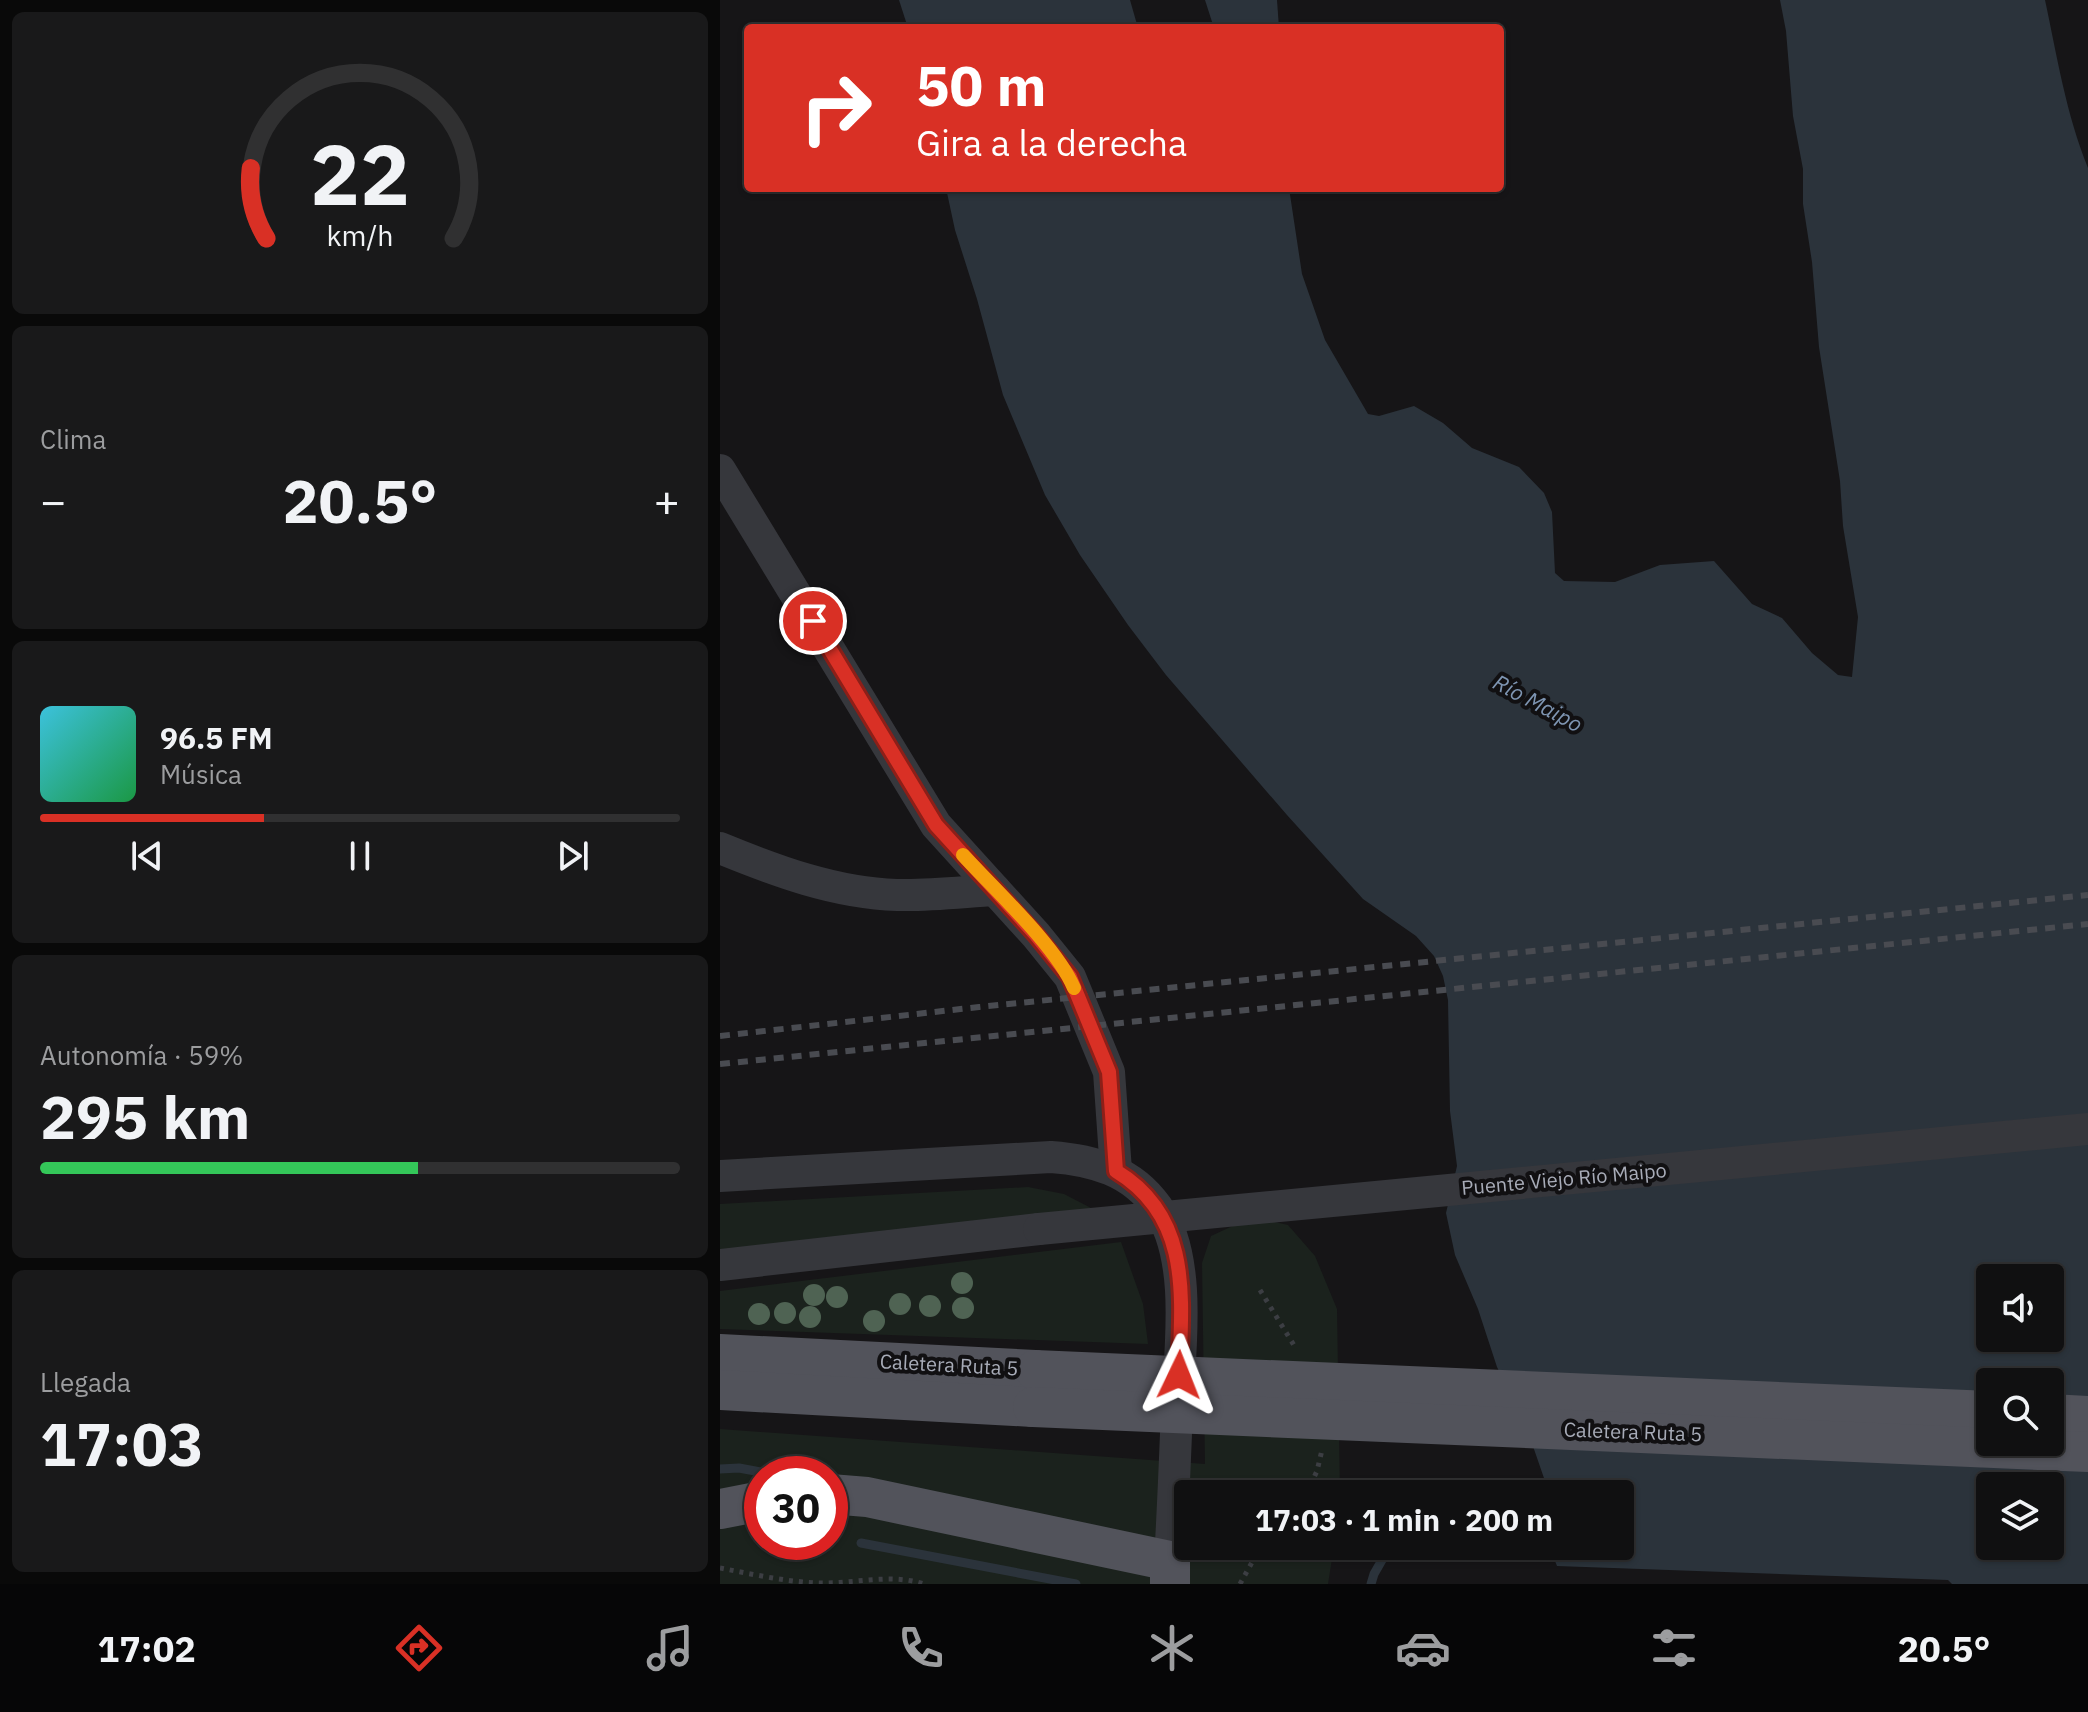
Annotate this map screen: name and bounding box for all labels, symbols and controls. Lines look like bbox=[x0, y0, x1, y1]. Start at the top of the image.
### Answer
text: 50 m bbox=[916, 49, 1046, 121]
icon: right bbox=[784, 56, 888, 160]
text: Gira a la derecha bbox=[916, 119, 1187, 166]
text: 22 bbox=[310, 120, 410, 228]
text: km/h bbox=[326, 217, 394, 254]
text: Clima bbox=[40, 422, 106, 456]
text: 20.5° bbox=[283, 461, 437, 540]
text: − bbox=[40, 472, 66, 529]
text: + bbox=[654, 472, 680, 529]
pin bbox=[779, 587, 847, 655]
icon: arrive bbox=[791, 599, 835, 643]
water label: Río Maipo bbox=[1488, 667, 1588, 738]
text: 96.5 FM bbox=[160, 718, 273, 757]
text: Música bbox=[160, 757, 242, 791]
icon: previous bbox=[125, 834, 169, 878]
icon: pause bbox=[338, 834, 382, 878]
icon: next bbox=[551, 834, 595, 878]
text: Autonomía · 59% bbox=[40, 1038, 243, 1072]
text: 295 km bbox=[40, 1077, 250, 1156]
street label: Puente Viejo Río Maipo bbox=[1460, 1156, 1668, 1201]
map controls bbox=[1976, 1264, 2064, 1560]
button: sound bbox=[1976, 1264, 2064, 1352]
position arrow bbox=[1137, 1333, 1221, 1417]
street label: Caletera Ruta 5 bbox=[879, 1347, 1019, 1382]
text: Llegada bbox=[40, 1365, 131, 1399]
button: search bbox=[1976, 1368, 2064, 1456]
text: 17:03 bbox=[40, 1404, 204, 1483]
street label: Caletera Ruta 5 bbox=[1563, 1416, 1703, 1447]
speed limit sign: 30 bbox=[744, 1456, 848, 1560]
button: layers bbox=[1976, 1472, 2064, 1560]
text: 17:03 · 1 min · 200 m bbox=[1255, 1500, 1553, 1539]
icon: directions bbox=[391, 1620, 447, 1676]
icon: music bbox=[642, 1620, 698, 1676]
icon: phone bbox=[893, 1620, 949, 1676]
icon: climate bbox=[1144, 1620, 1200, 1676]
icon: car bbox=[1395, 1620, 1451, 1676]
icon: filters bbox=[1646, 1620, 1702, 1676]
text: 17:02 bbox=[98, 1625, 196, 1672]
text: 20.5° bbox=[1897, 1625, 1990, 1672]

